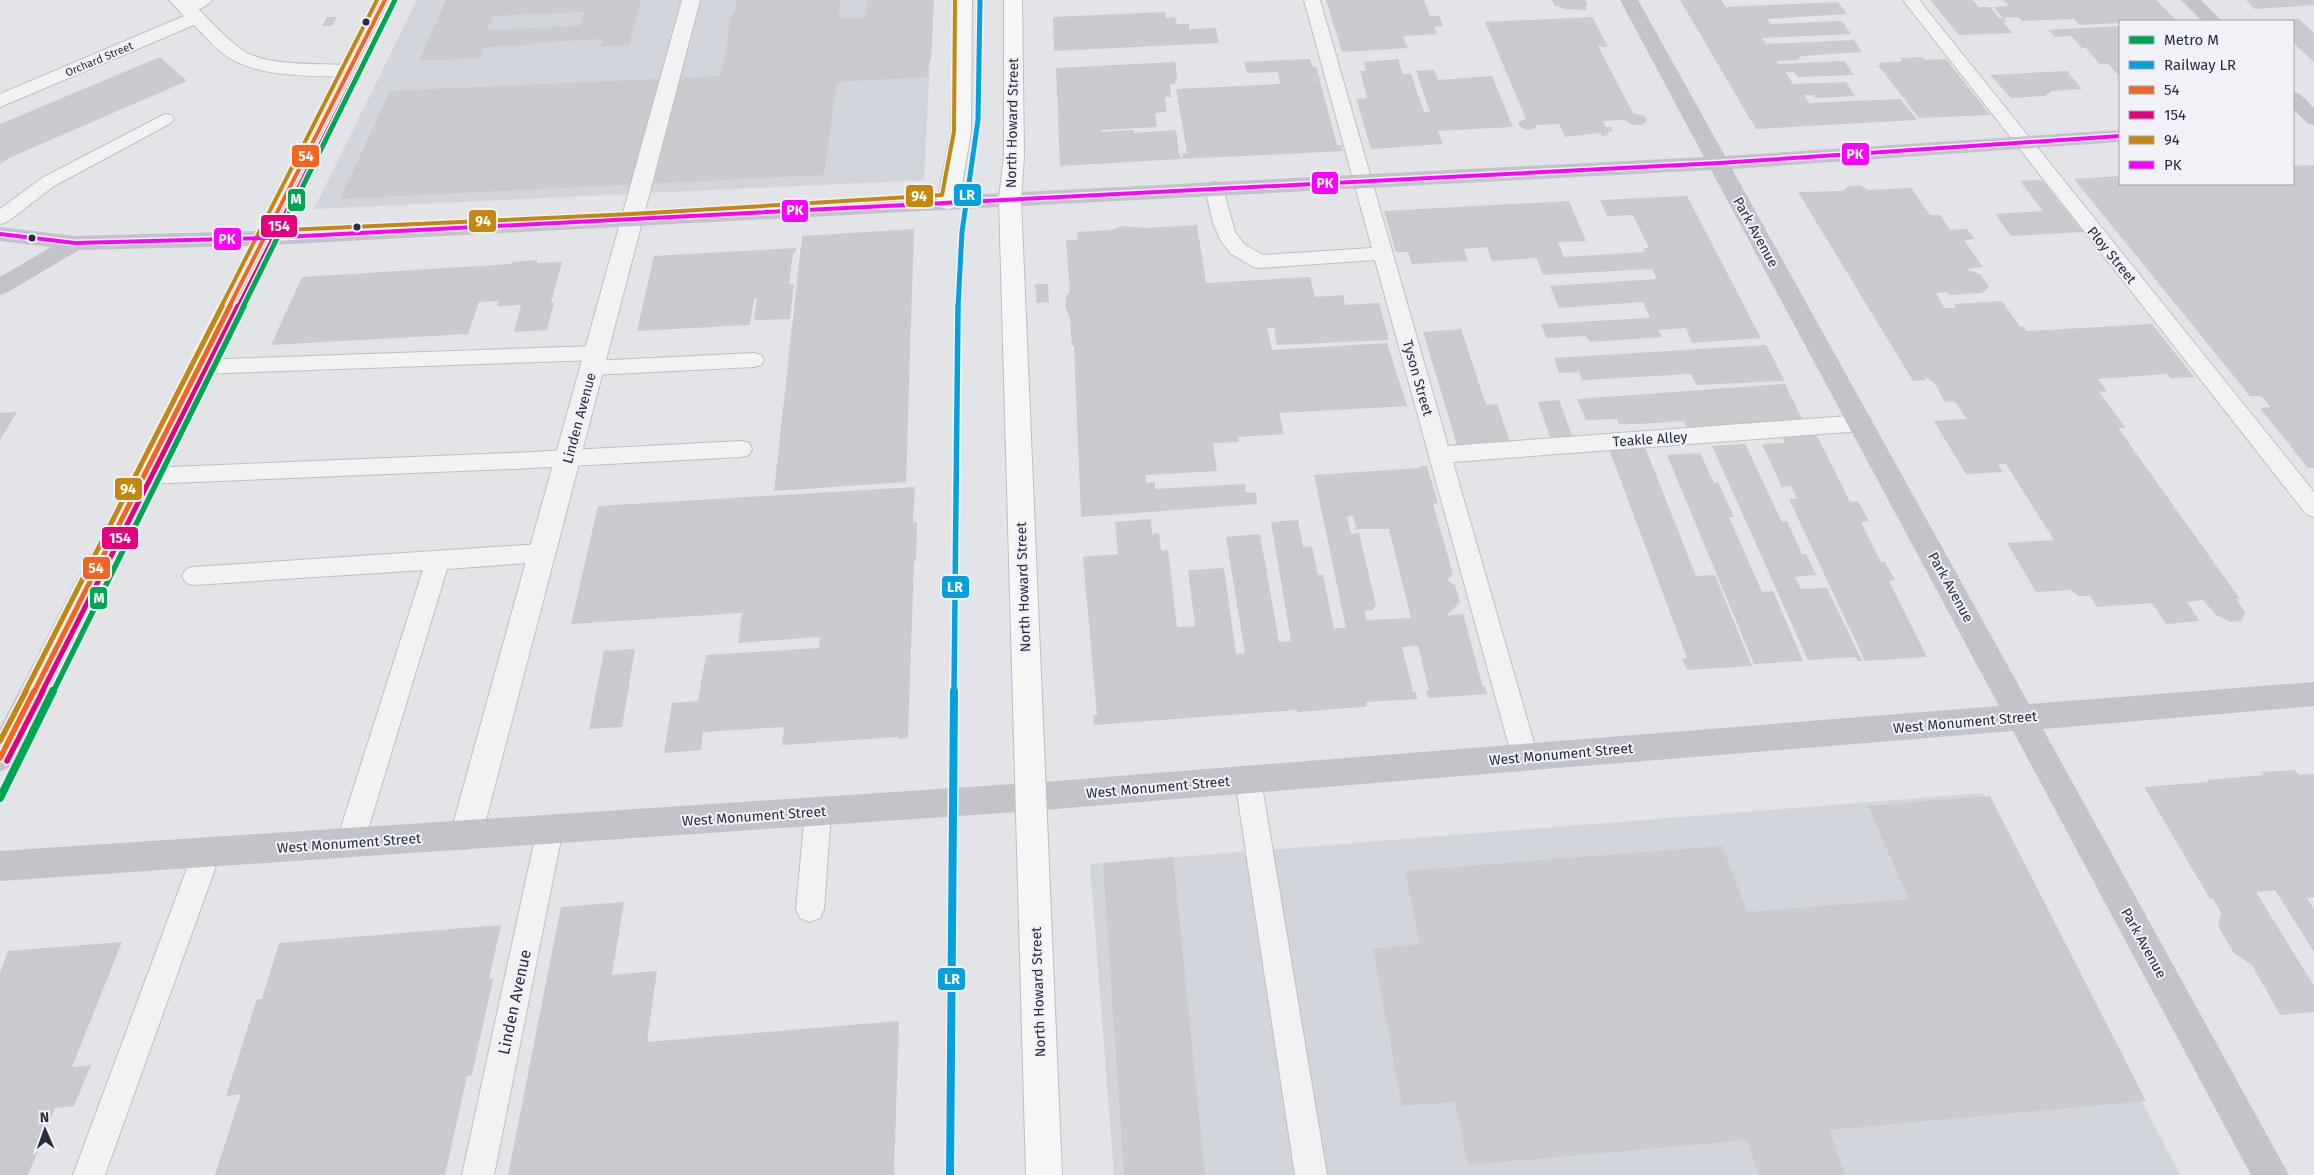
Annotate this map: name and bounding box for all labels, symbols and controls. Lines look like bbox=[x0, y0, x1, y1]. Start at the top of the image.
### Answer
unlabelled marker bbox=[361, 17, 371, 27]
legend bbox=[2119, 20, 2294, 185]
text: Metro M bbox=[2164, 31, 2219, 49]
street label: Orchard Street bbox=[63, 39, 135, 80]
text: Railway LR bbox=[2164, 56, 2236, 74]
street label: North Howard Street bbox=[1003, 57, 1022, 188]
text: 54 bbox=[2164, 81, 2180, 99]
text: 154 bbox=[2164, 106, 2186, 124]
text: 94 bbox=[2164, 131, 2180, 149]
line badge: PK bbox=[1841, 142, 1870, 166]
line badge: 54 bbox=[291, 144, 320, 168]
text: PK bbox=[1846, 146, 1865, 163]
text: 54 bbox=[298, 148, 314, 165]
text: PK bbox=[2164, 156, 2182, 174]
line badge: PK bbox=[1311, 171, 1339, 195]
text: PK bbox=[1316, 175, 1335, 192]
line badge: LR bbox=[953, 183, 982, 207]
line badge: 94 bbox=[905, 184, 934, 208]
text: LR bbox=[959, 187, 975, 204]
line badge: M bbox=[287, 188, 306, 212]
text: 94 bbox=[911, 188, 927, 205]
text: M bbox=[290, 191, 302, 208]
street label: Park Avenue bbox=[1729, 194, 1782, 270]
line badge: PK bbox=[781, 199, 809, 223]
text: PK bbox=[786, 202, 805, 219]
line badge: 94 bbox=[468, 209, 497, 233]
text: 94 bbox=[475, 213, 491, 230]
line badge: 154 bbox=[260, 214, 298, 238]
text: 154 bbox=[268, 218, 290, 235]
unlabelled marker bbox=[352, 222, 362, 232]
street label: Ploy Street bbox=[2083, 223, 2140, 288]
line badge: PK bbox=[213, 227, 242, 251]
text: PK bbox=[218, 231, 237, 248]
unlabelled marker bbox=[27, 233, 37, 243]
street label: Tyson Street bbox=[1399, 338, 1437, 419]
street label: Linden Avenue bbox=[559, 371, 600, 465]
street label: Teakle Alley bbox=[1612, 428, 1688, 451]
line badge: 94 bbox=[114, 477, 143, 501]
text: 94 bbox=[120, 481, 136, 498]
street label: North Howard Street bbox=[1013, 521, 1034, 652]
line badge: 154 bbox=[101, 526, 139, 550]
text: 154 bbox=[109, 530, 131, 547]
street label: Park Avenue bbox=[1924, 549, 1977, 625]
line badge: 54 bbox=[82, 556, 111, 580]
text: 54 bbox=[88, 560, 104, 577]
line badge: LR bbox=[941, 575, 970, 599]
text: LR bbox=[947, 579, 963, 596]
line badge: M bbox=[89, 586, 108, 610]
text: M bbox=[93, 590, 105, 607]
street label: West Monument Street bbox=[1892, 708, 2039, 737]
street label: West Monument Street bbox=[1488, 740, 1635, 769]
street label: West Monument Street bbox=[1085, 773, 1232, 802]
street label: West Monument Street bbox=[681, 803, 828, 830]
street label: West Monument Street bbox=[276, 830, 423, 857]
street label: Park Avenue bbox=[2117, 905, 2170, 981]
street label: North Howard Street bbox=[1028, 926, 1049, 1057]
street label: Linden Avenue bbox=[494, 948, 535, 1056]
line badge: LR bbox=[937, 967, 966, 991]
text: LR bbox=[944, 971, 960, 988]
north arrow bbox=[20, 1105, 70, 1155]
text: N bbox=[40, 1109, 50, 1126]

